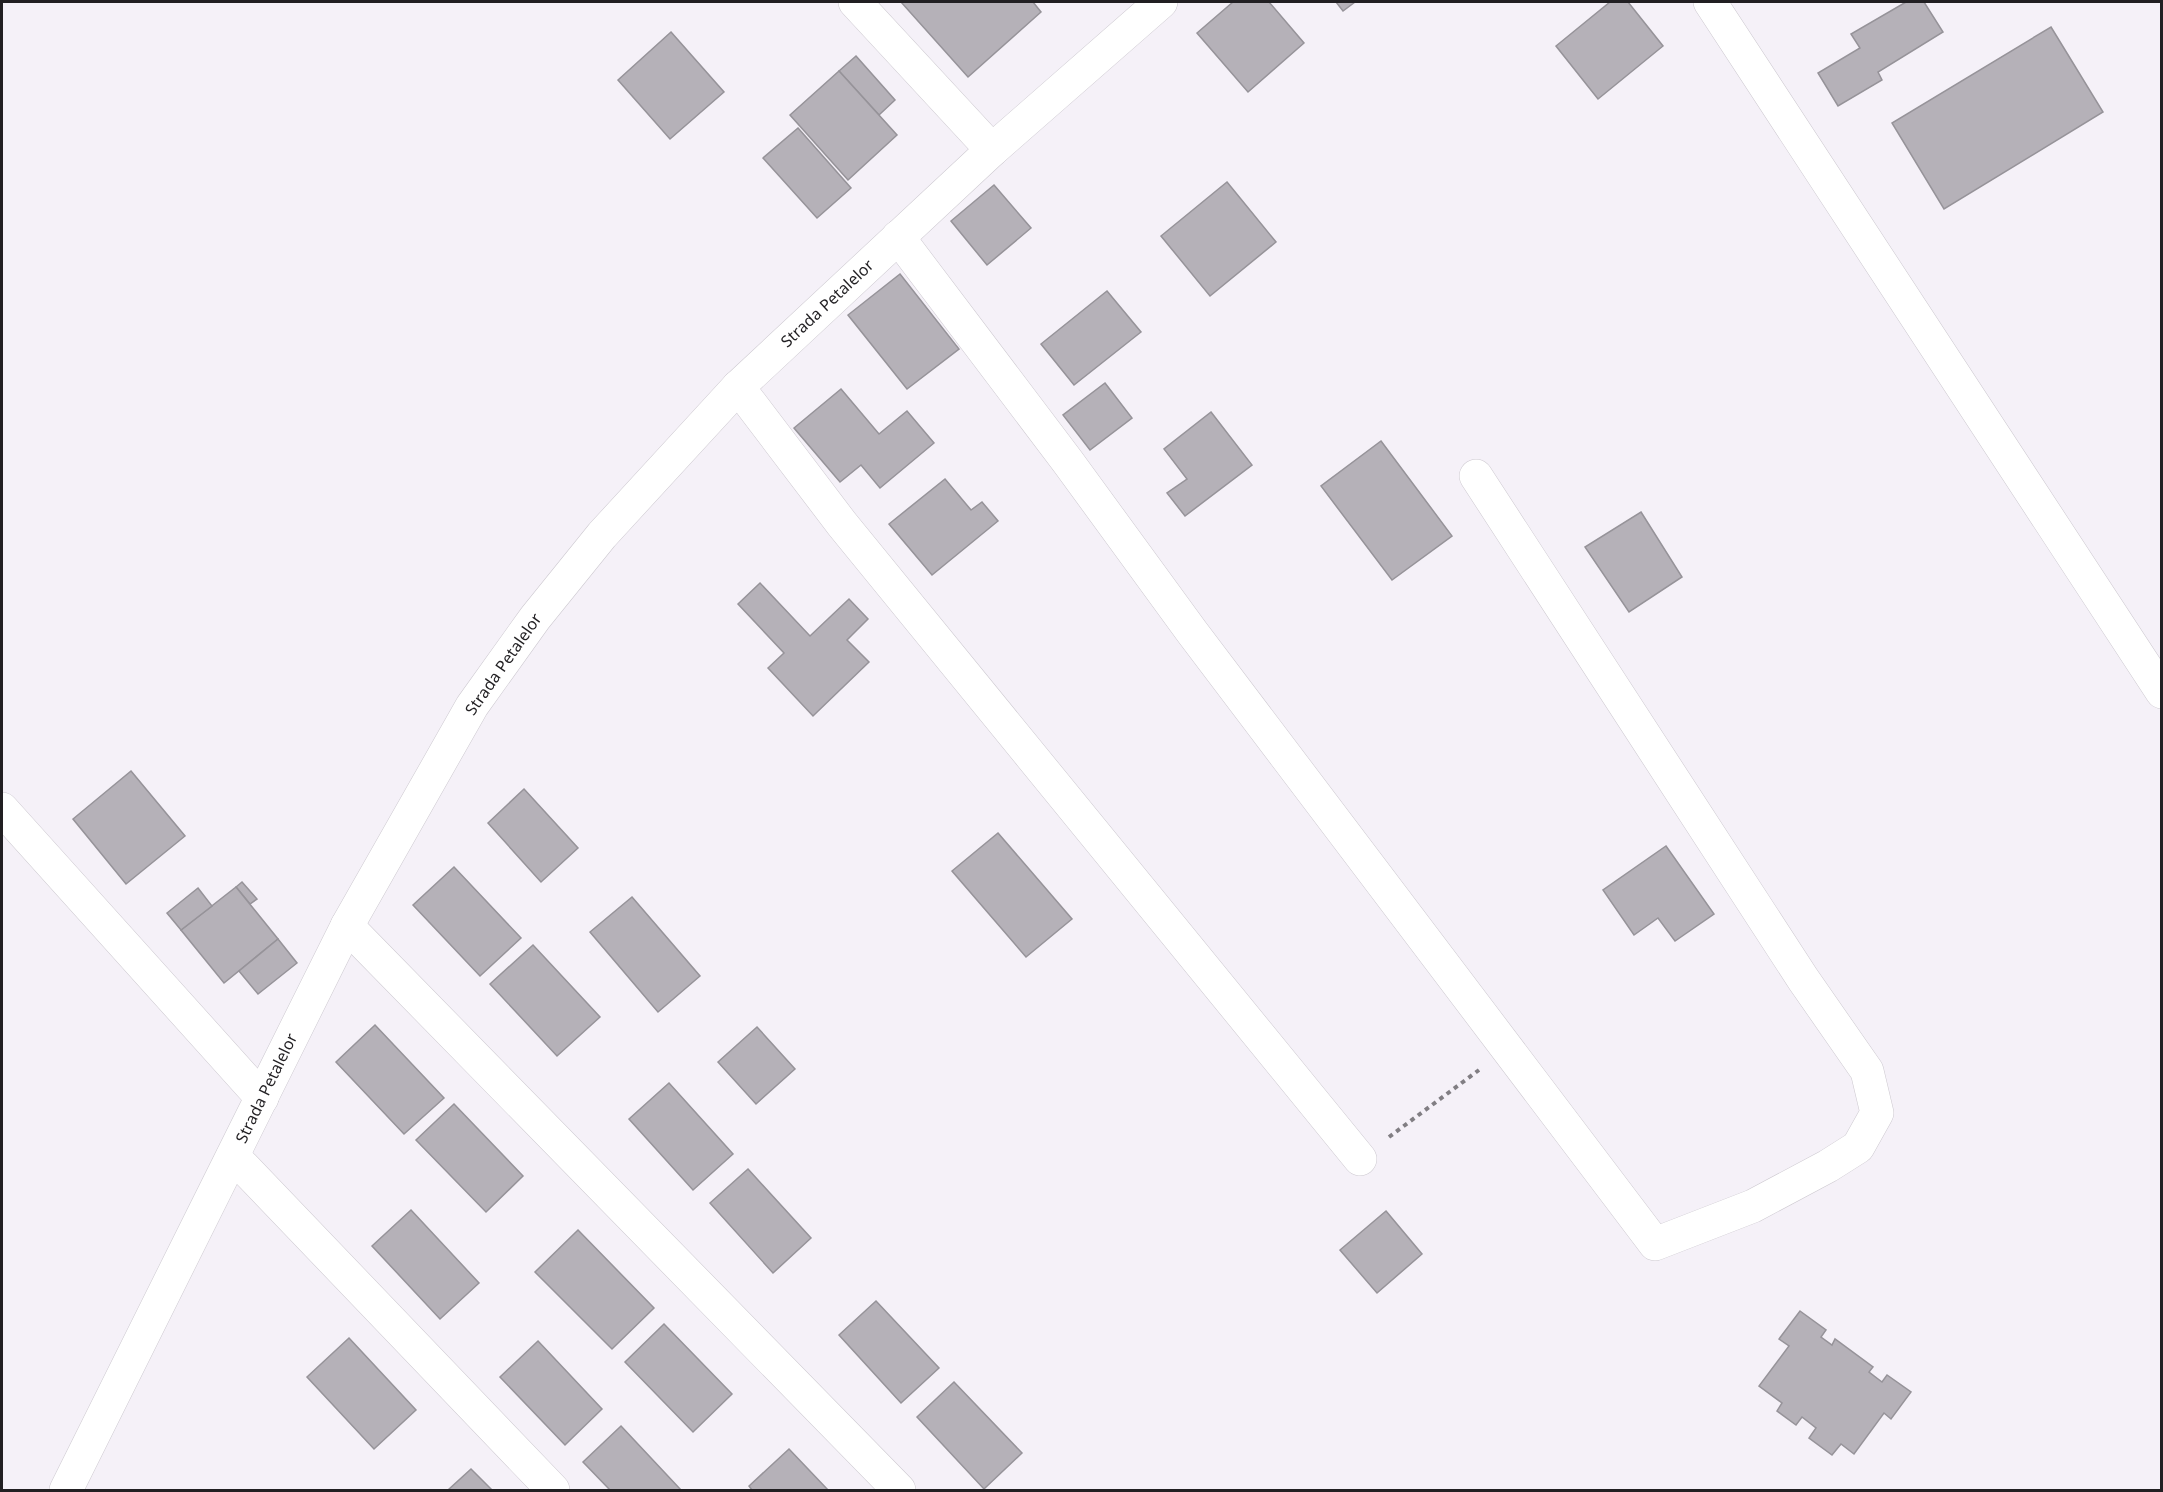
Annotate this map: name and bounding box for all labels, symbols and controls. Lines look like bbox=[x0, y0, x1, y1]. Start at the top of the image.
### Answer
street label: Strada Petalelor bbox=[776, 254, 879, 352]
street label: Strada Petalelor bbox=[460, 608, 547, 719]
street label: Strada Petalelor bbox=[230, 1029, 302, 1147]

